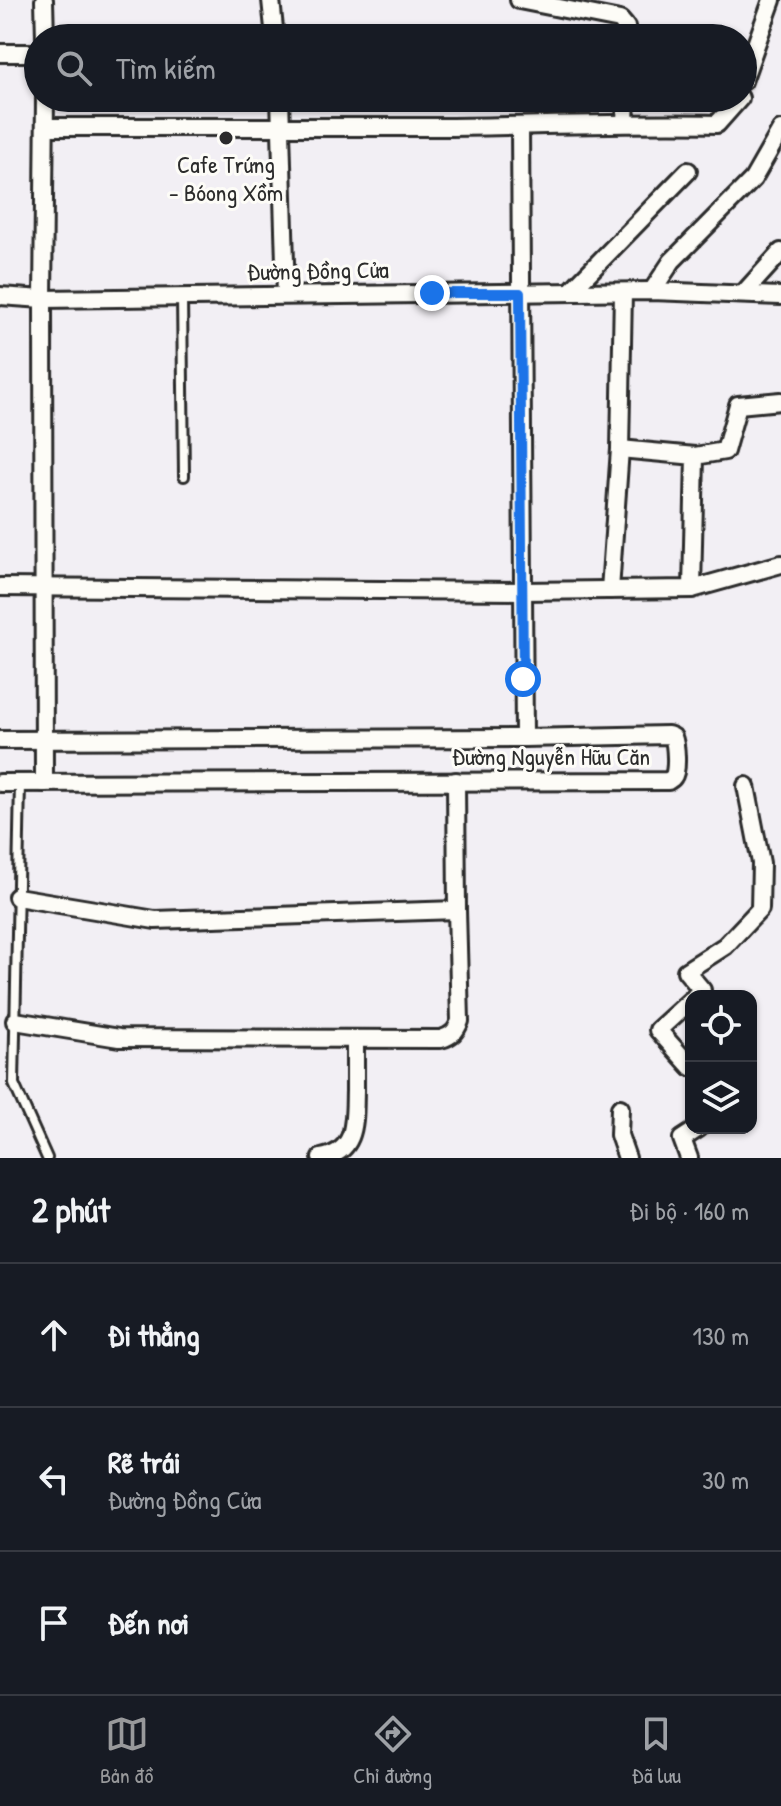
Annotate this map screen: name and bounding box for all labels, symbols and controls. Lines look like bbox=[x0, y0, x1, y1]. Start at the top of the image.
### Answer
search box bbox=[24, 24, 757, 112]
icon: search bbox=[52, 46, 96, 90]
text: Tìm kiếm bbox=[116, 48, 216, 88]
marker: Cafe Trứng - Bóong Xồm bbox=[217, 129, 235, 147]
place label: Cafe Trứng - Bóong Xồm bbox=[169, 148, 283, 208]
street label: Đường Đồng Cửa bbox=[247, 253, 389, 287]
route end bbox=[414, 275, 450, 311]
route start bbox=[505, 661, 541, 697]
street label: Đường Nguyễn Hữu Căn bbox=[452, 740, 650, 772]
map controls bbox=[685, 990, 757, 1134]
button: locate bbox=[685, 990, 757, 1062]
button: layers bbox=[685, 1062, 757, 1134]
text: 2 phút bbox=[32, 1187, 110, 1233]
text: Đi bộ · 160 m bbox=[629, 1193, 749, 1228]
icon: ahead bbox=[32, 1313, 76, 1357]
text: Đi thẳng bbox=[108, 1315, 200, 1355]
text: 130 m bbox=[693, 1318, 749, 1353]
text: Rẽ trái bbox=[108, 1442, 181, 1482]
icon: left bbox=[32, 1457, 76, 1501]
text: 30 m bbox=[702, 1462, 749, 1497]
text: Đường Đồng Cửa bbox=[108, 1482, 261, 1517]
icon: arrive bbox=[32, 1601, 76, 1645]
text: Đến nơi bbox=[108, 1603, 189, 1643]
tab: Bản đồ bbox=[100, 1712, 153, 1790]
tab: Chỉ đường bbox=[353, 1712, 432, 1790]
tab: Đã lưu bbox=[632, 1712, 681, 1790]

